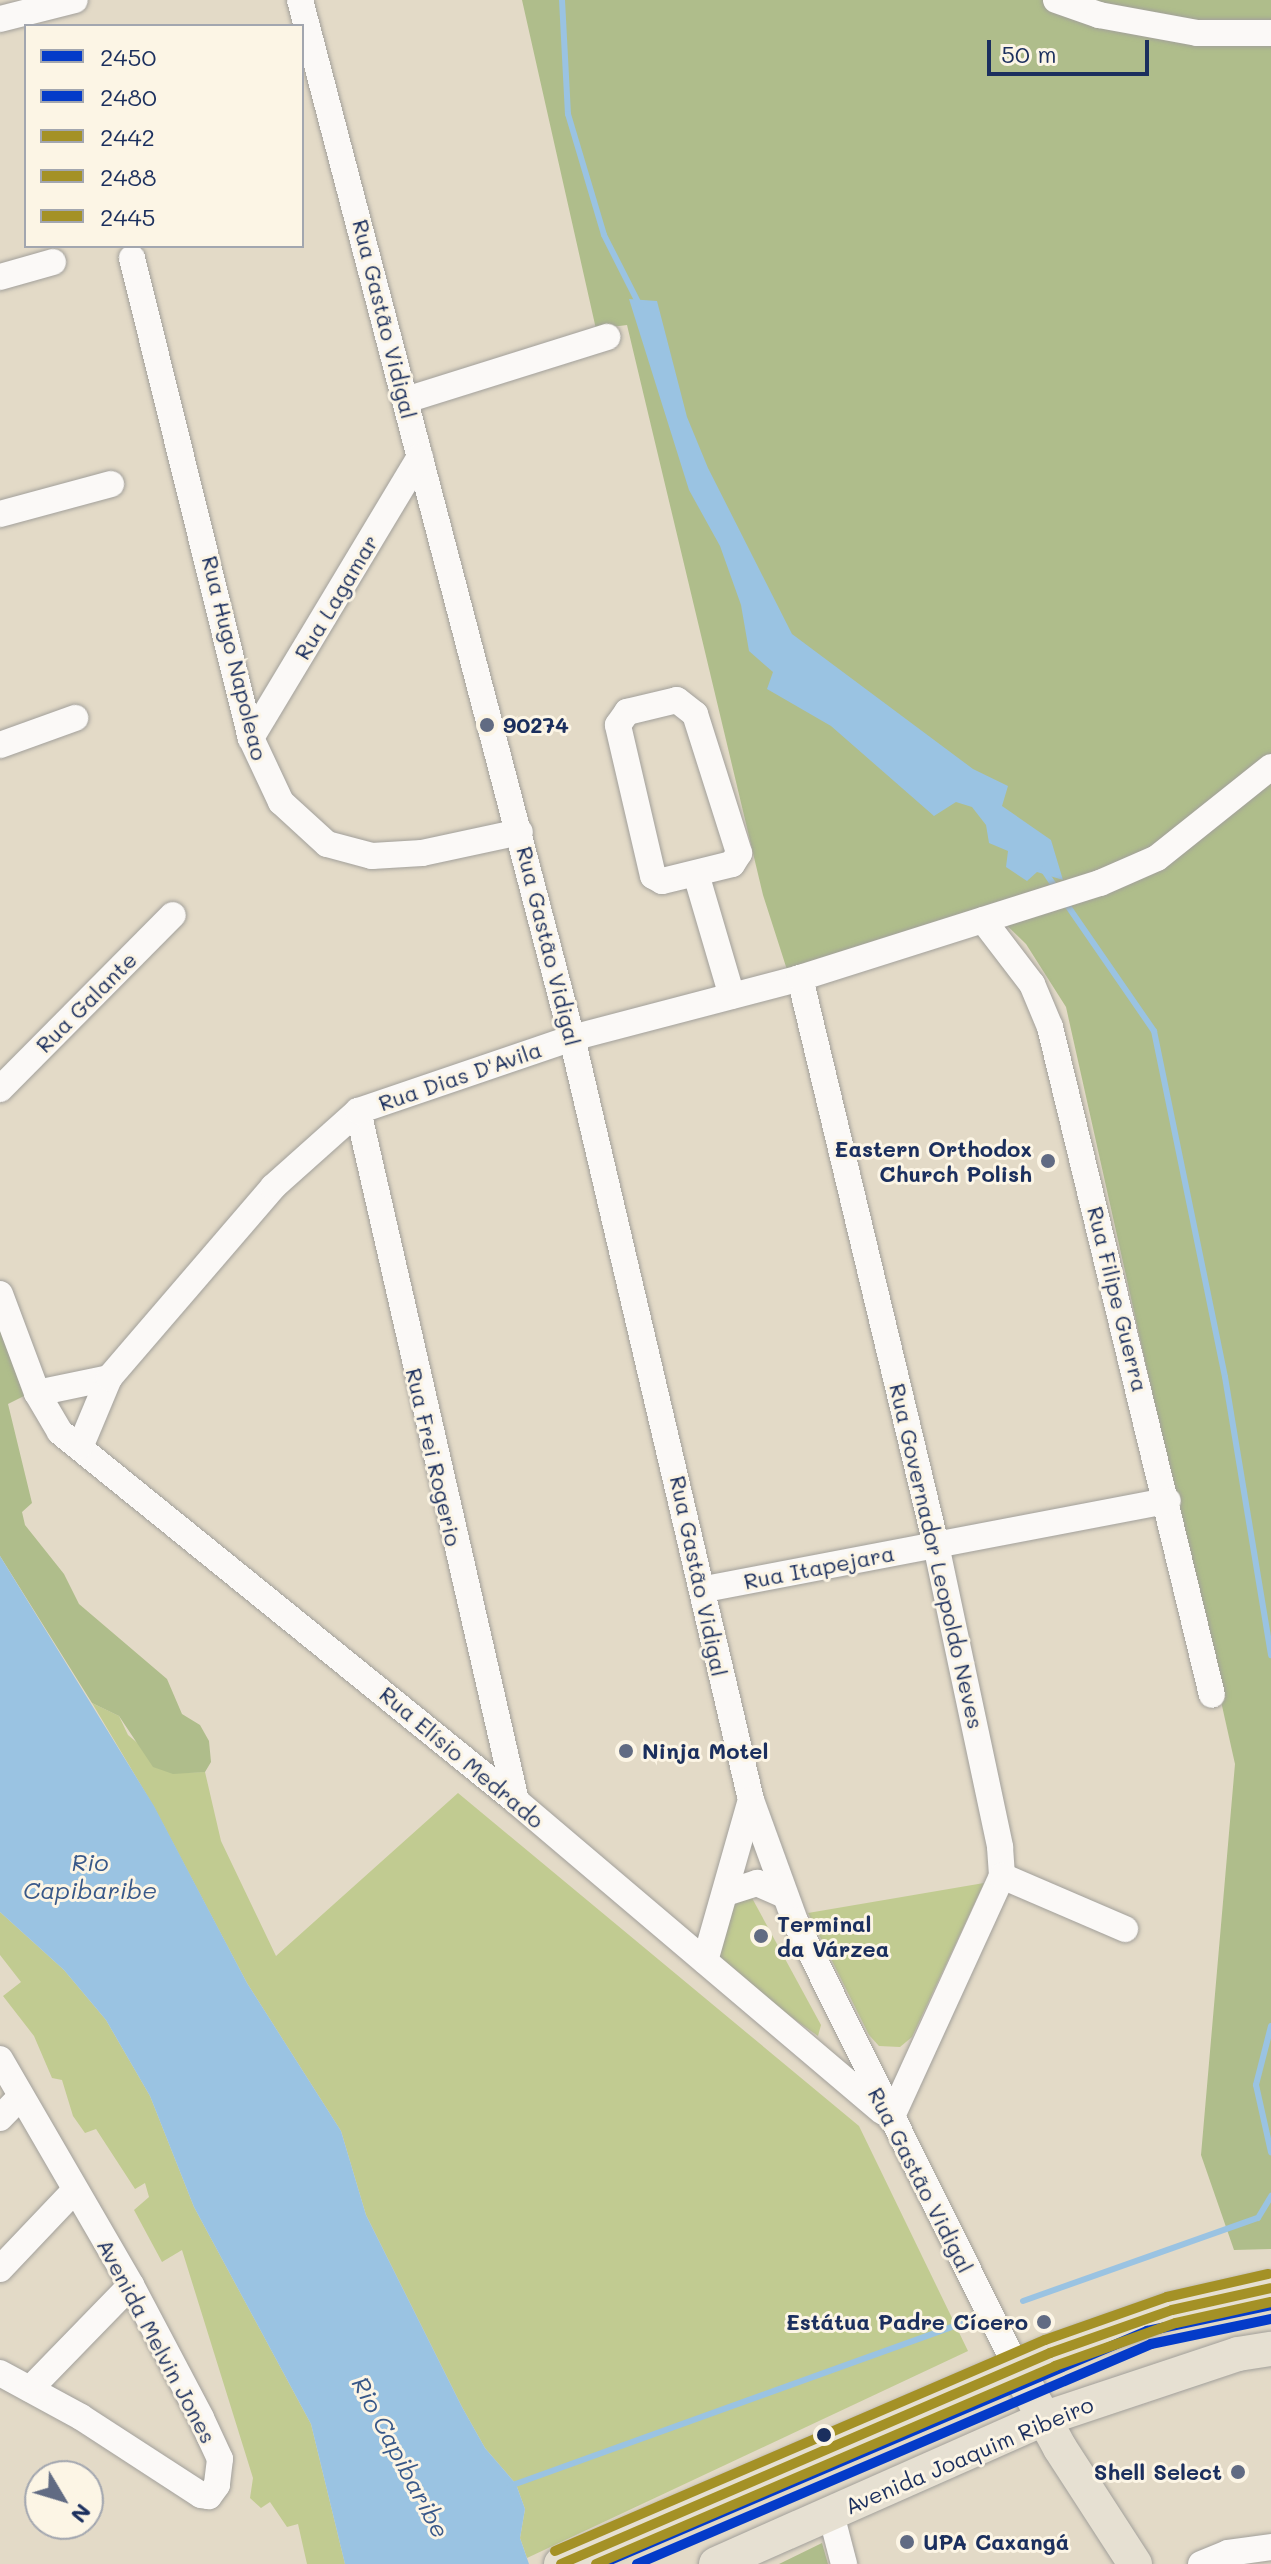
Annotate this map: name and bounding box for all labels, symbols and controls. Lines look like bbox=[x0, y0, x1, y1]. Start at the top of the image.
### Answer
legend bbox=[24, 24, 304, 248]
scale bar bbox=[991, 24, 1153, 74]
text: 50 m bbox=[1001, 38, 1057, 69]
text: 2450 bbox=[100, 41, 156, 72]
text: 2480 bbox=[100, 81, 157, 112]
text: 2442 bbox=[100, 121, 155, 152]
text: 2488 bbox=[100, 161, 157, 192]
text: 2445 bbox=[100, 201, 156, 232]
street label: Rua Gastão Vidigal bbox=[347, 217, 423, 421]
street label: Rua Lagamar bbox=[288, 530, 384, 664]
street label: Rua Hugo Napoleao bbox=[197, 553, 273, 763]
place label: 90274 bbox=[503, 712, 569, 738]
marker: 90274 bbox=[478, 716, 496, 734]
street label: Rua Gastão Vidigal bbox=[511, 844, 587, 1048]
street label: Rua Galante bbox=[30, 946, 142, 1058]
street label: Rua Dias D'Avila bbox=[375, 1036, 545, 1116]
place label: Eastern Orthodox Church Polish bbox=[834, 1135, 1032, 1186]
marker: Eastern Orthodox Church Polish bbox=[1039, 1152, 1057, 1170]
street label: Rua Filipe Guerra bbox=[1082, 1204, 1154, 1394]
street label: Rua Frei Rogerio bbox=[401, 1365, 467, 1549]
street label: Rua Governador Leopoldo Neves bbox=[884, 1381, 990, 1731]
street label: Rua Gastão Vidigal bbox=[665, 1473, 733, 1679]
street label: Rua Itapejara bbox=[741, 1539, 897, 1595]
street label: Rua Elísio Medrado bbox=[375, 1681, 549, 1833]
place label: Ninja Motel bbox=[642, 1738, 768, 1764]
marker: Ninja Motel bbox=[617, 1742, 635, 1760]
water label: Rio Capibaribe bbox=[23, 1848, 157, 1904]
place label: Terminal da Várzea bbox=[777, 1910, 889, 1962]
marker: Terminal da Várzea bbox=[752, 1927, 770, 1945]
street label: Rua Gastão Vidigal bbox=[863, 2083, 979, 2277]
street label: Avenida Melvin Jones bbox=[92, 2234, 222, 2448]
place label: Estátua Padre Cícero bbox=[786, 2309, 1028, 2335]
marker: Estátua Padre Cícero bbox=[1035, 2313, 1053, 2331]
water label: Rio Capibaribe bbox=[346, 2371, 456, 2543]
street label: Avenida Joaquim Ribeiro bbox=[841, 2391, 1097, 2519]
unlabelled marker bbox=[816, 2427, 832, 2443]
place label: Shell Select bbox=[1094, 2459, 1222, 2485]
north arrow bbox=[24, 2460, 104, 2540]
marker: Shell Select bbox=[1229, 2463, 1247, 2481]
text: N bbox=[65, 2498, 98, 2529]
place label: UPA Caxangá bbox=[923, 2529, 1069, 2555]
marker: UPA Caxangá bbox=[898, 2533, 916, 2551]

